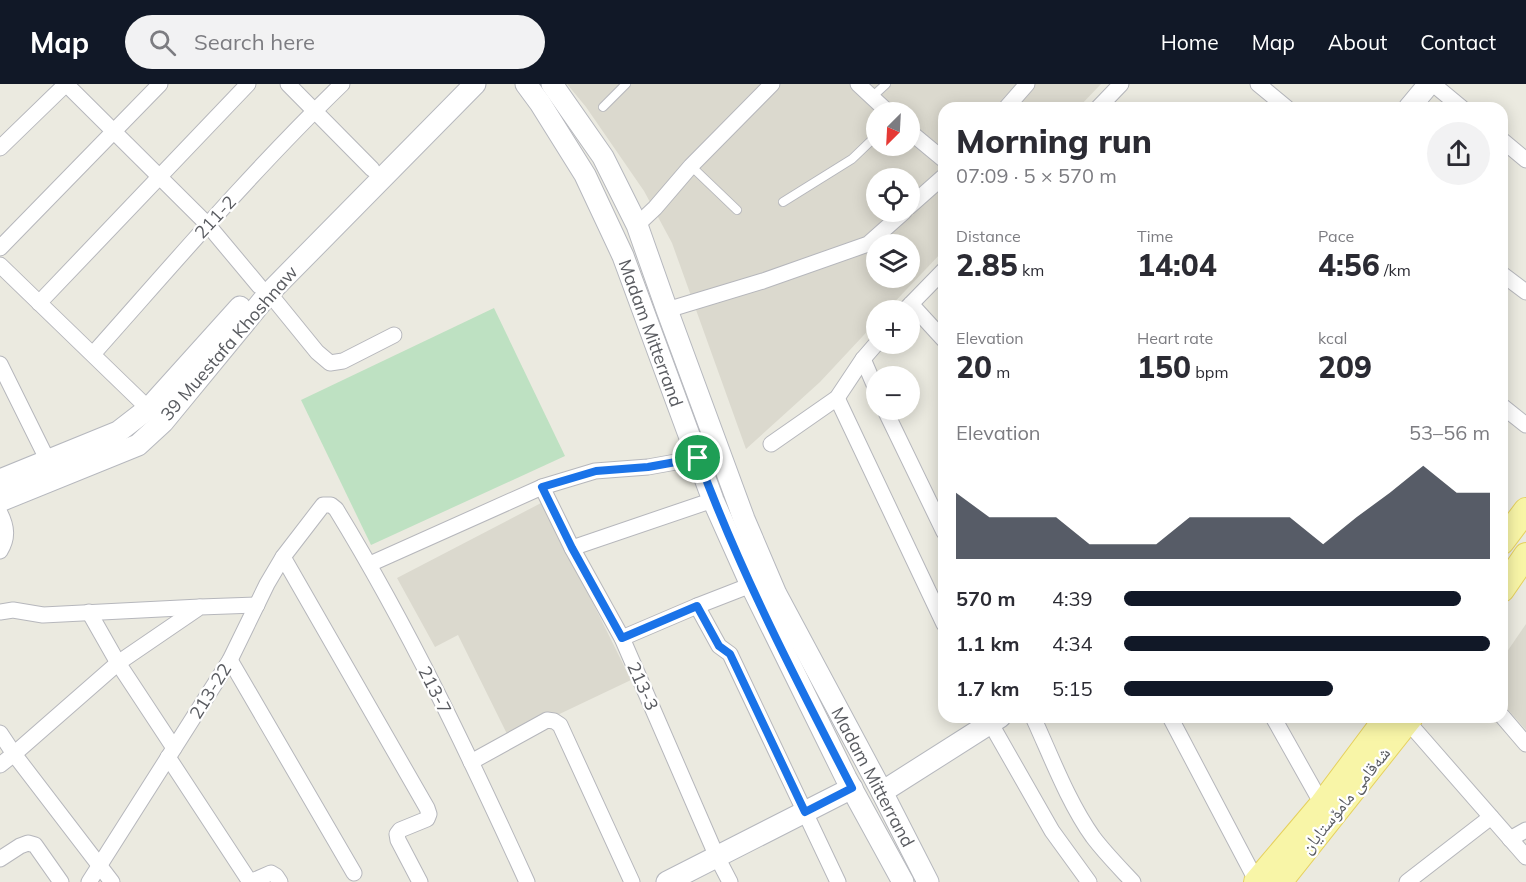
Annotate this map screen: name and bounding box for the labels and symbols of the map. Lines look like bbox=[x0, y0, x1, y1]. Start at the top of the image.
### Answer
north arrow bbox=[866, 102, 920, 156]
street label: 211-2 bbox=[189, 191, 241, 243]
street label: Madam Mitterrand bbox=[614, 256, 688, 410]
street label: 39 Muestafa Khoshnaw bbox=[155, 260, 303, 425]
pin bbox=[672, 432, 723, 483]
street label: 213-3 bbox=[622, 658, 664, 714]
street label: 213-22 bbox=[184, 659, 236, 723]
street label: 213-7 bbox=[413, 662, 457, 718]
street label: Madam Mitterrand bbox=[826, 703, 920, 851]
street label: شەقامی مامۆستایان bbox=[1295, 742, 1395, 858]

